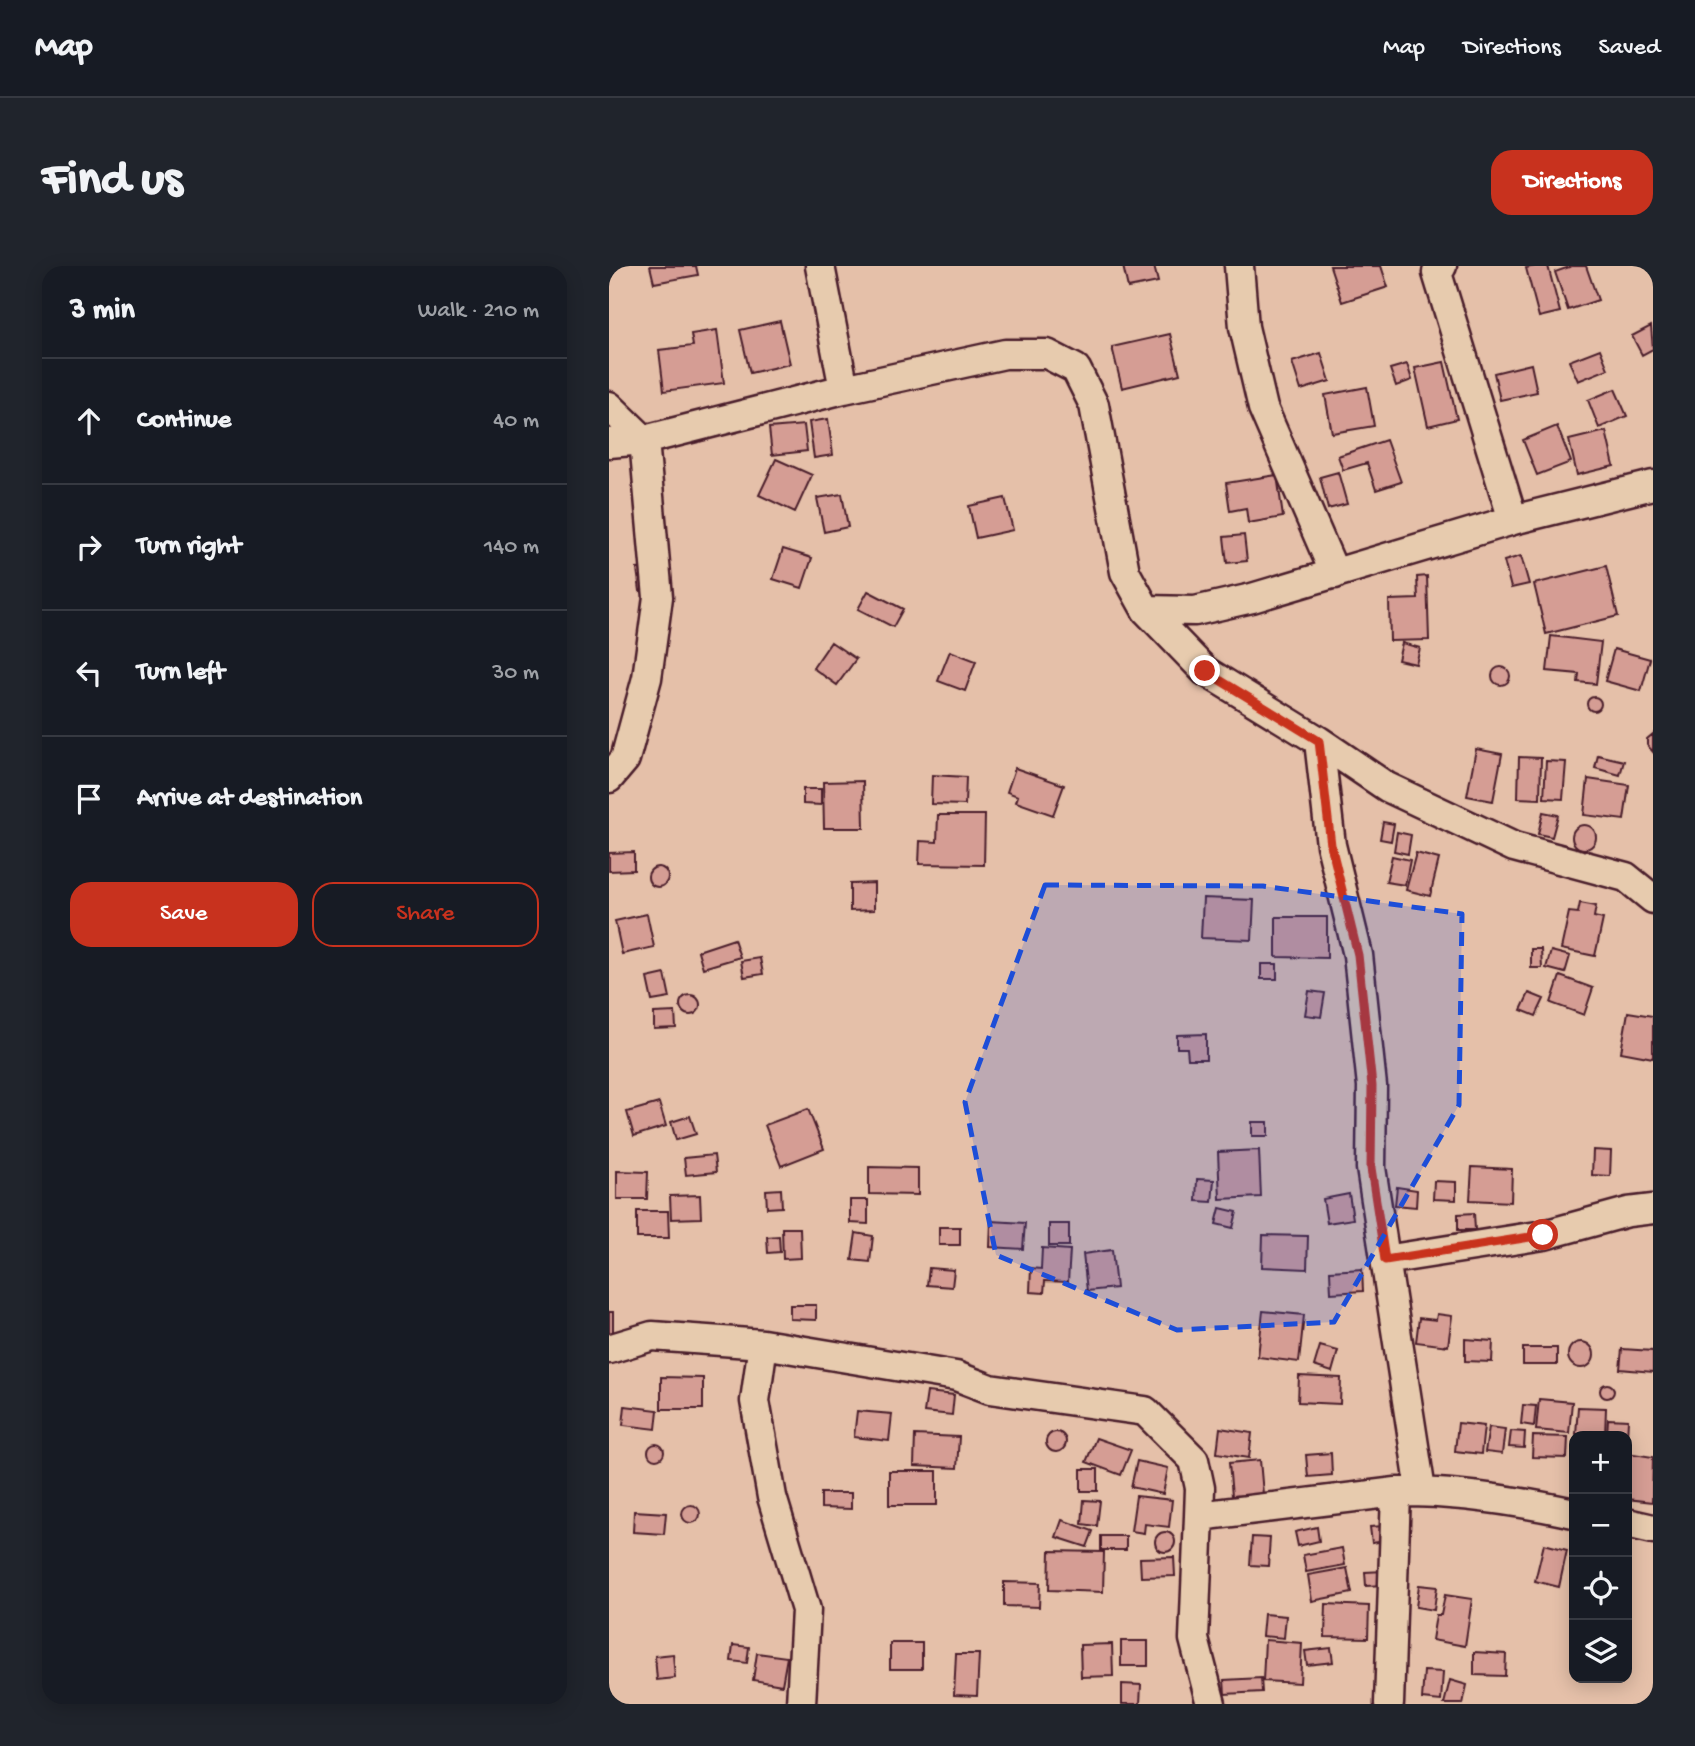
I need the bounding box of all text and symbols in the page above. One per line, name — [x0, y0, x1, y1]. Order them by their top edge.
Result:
text: Map — [35, 29, 92, 67]
text: Map — [1383, 34, 1425, 63]
text: Directions — [1463, 34, 1561, 63]
text: Saved — [1599, 34, 1660, 63]
button: Directions — [1491, 150, 1653, 215]
text: Find us — [42, 153, 182, 211]
text: 3 min — [70, 294, 135, 329]
text: Walk · 210 m — [418, 298, 539, 325]
icon: ahead — [70, 402, 108, 440]
text: Continue — [137, 406, 231, 437]
text: 40 m — [493, 408, 539, 435]
icon: right — [70, 528, 108, 566]
text: Turn right — [137, 532, 241, 563]
text: 140 m — [484, 534, 539, 561]
icon: left — [70, 654, 108, 692]
route end — [1189, 655, 1220, 686]
text: Turn left — [137, 658, 225, 689]
text: 30 m — [492, 660, 539, 687]
icon: arrive — [70, 780, 108, 818]
text: Arrive at destination — [137, 784, 362, 815]
button: Save — [70, 882, 298, 947]
button: Share — [312, 882, 539, 947]
route start — [1527, 1219, 1558, 1250]
map controls — [1569, 1431, 1632, 1683]
button: + — [1569, 1431, 1632, 1494]
button: − — [1569, 1494, 1632, 1557]
button: locate — [1569, 1557, 1632, 1620]
button: layers — [1569, 1620, 1632, 1683]

